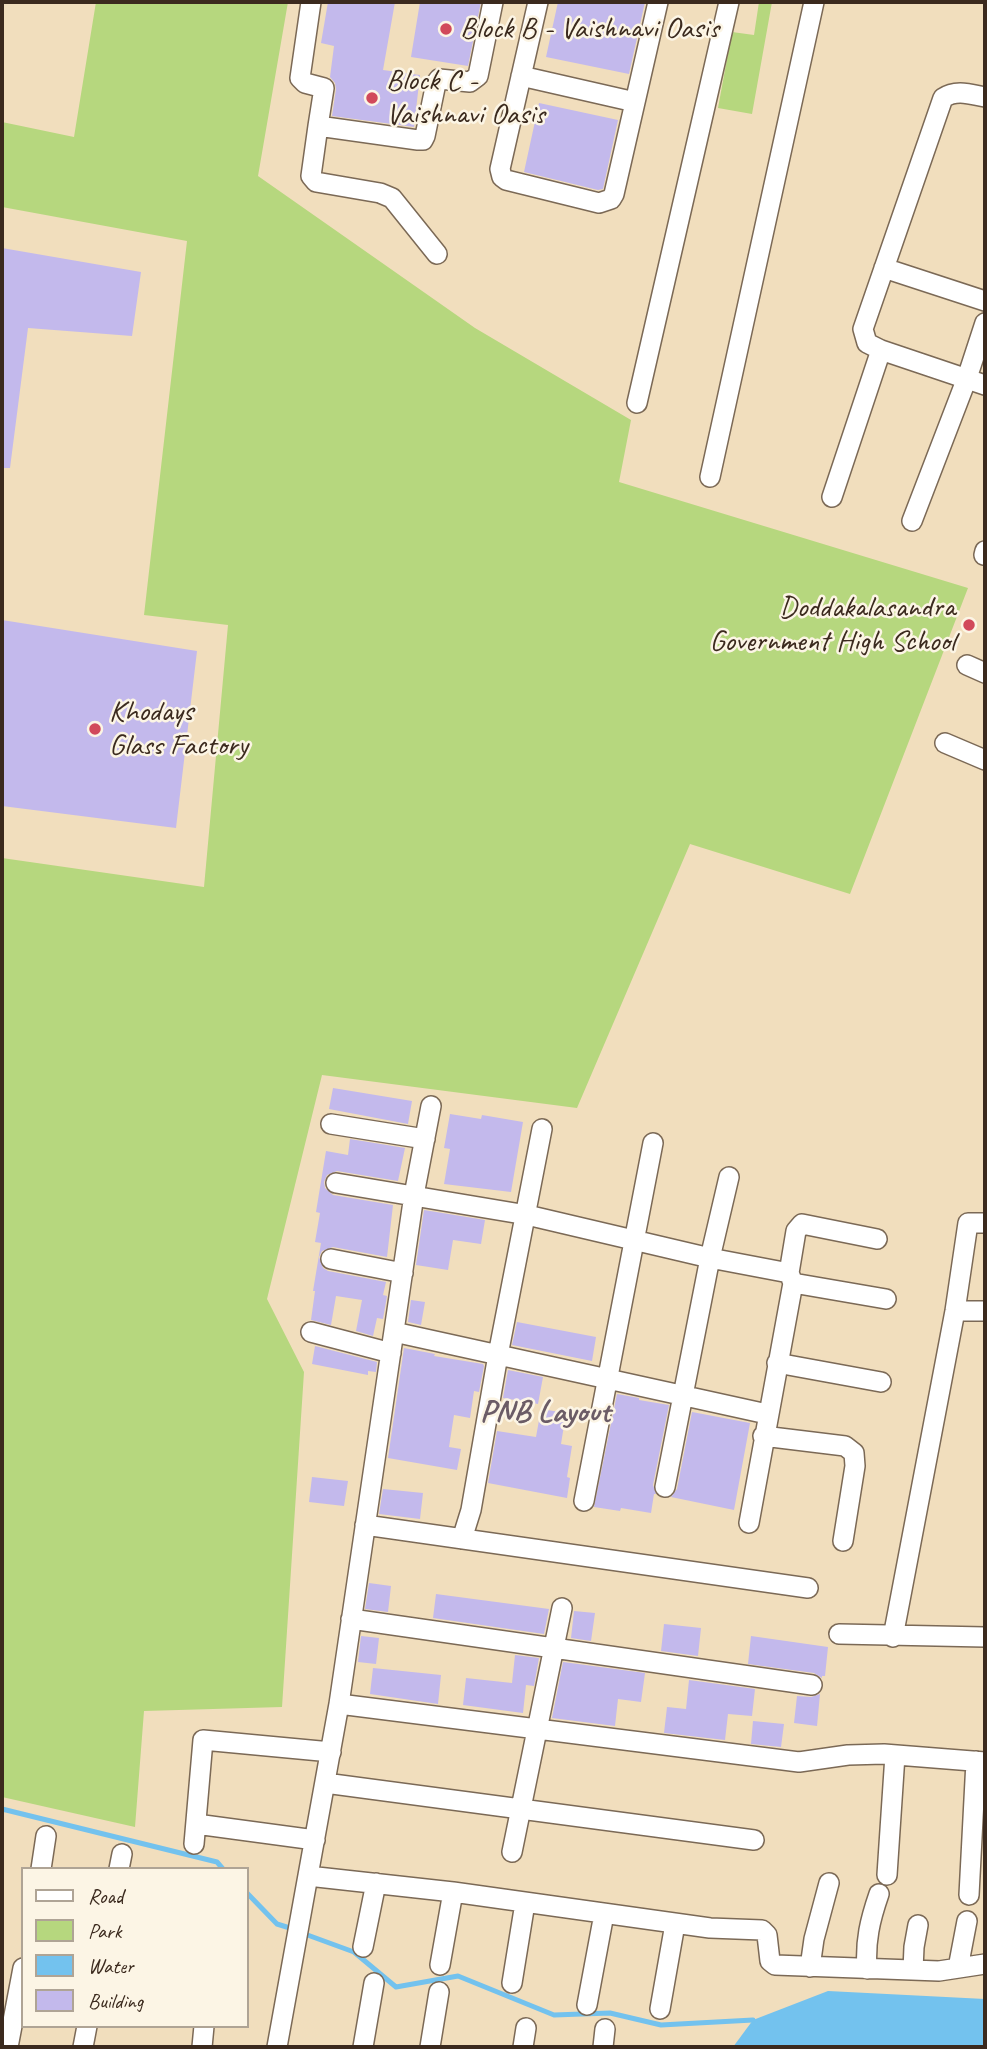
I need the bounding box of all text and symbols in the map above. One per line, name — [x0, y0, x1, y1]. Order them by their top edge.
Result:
place label: Block B - Vaishnavi Oasis — [460, 11, 719, 47]
marker: Block B - Vaishnavi Oasis — [438, 21, 454, 37]
place label: Block C - Vaishnavi Oasis — [386, 63, 545, 134]
marker: Block C - Vaishnavi Oasis — [364, 90, 380, 106]
place label: Doddakalasandra Government High School — [710, 590, 955, 660]
marker: Doddakalasandra Government High School — [961, 617, 977, 633]
place label: Khodays Glass Factory — [109, 694, 248, 764]
marker: Khodays Glass Factory — [87, 721, 103, 737]
district label: PNB Layout — [480, 1394, 610, 1432]
legend — [21, 1867, 248, 2028]
text: Road — [88, 1883, 123, 1909]
text: Park — [88, 1918, 121, 1944]
text: Water — [88, 1953, 134, 1979]
text: Building — [88, 1988, 143, 2014]

